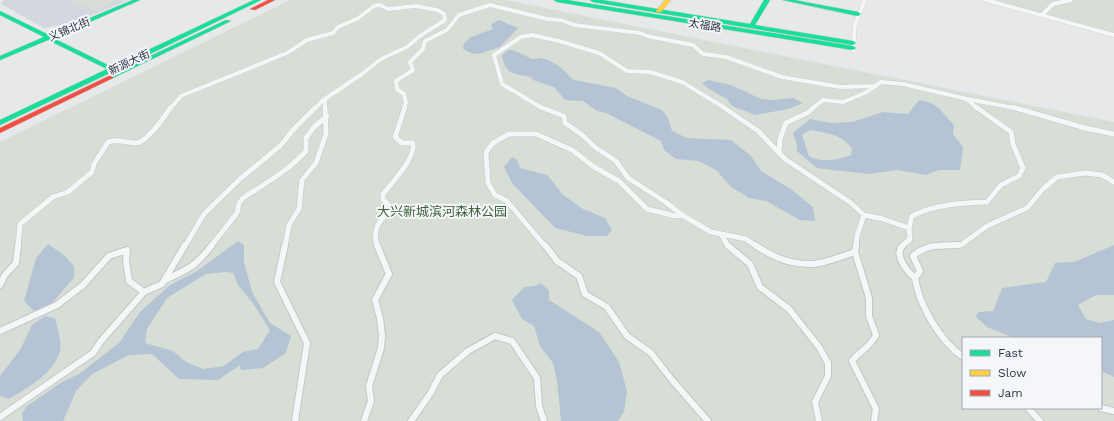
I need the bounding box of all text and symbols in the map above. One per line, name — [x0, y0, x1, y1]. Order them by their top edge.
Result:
street label: 义锦北街 — [46, 15, 92, 44]
street label: 太福路 — [688, 16, 722, 34]
street label: 新源大街 — [107, 47, 152, 78]
park label: 大兴新城滨河森林公园 — [377, 204, 507, 219]
legend — [962, 337, 1102, 409]
text: Fast — [998, 346, 1023, 360]
text: Slow — [998, 366, 1026, 380]
text: Jam — [998, 386, 1023, 400]

